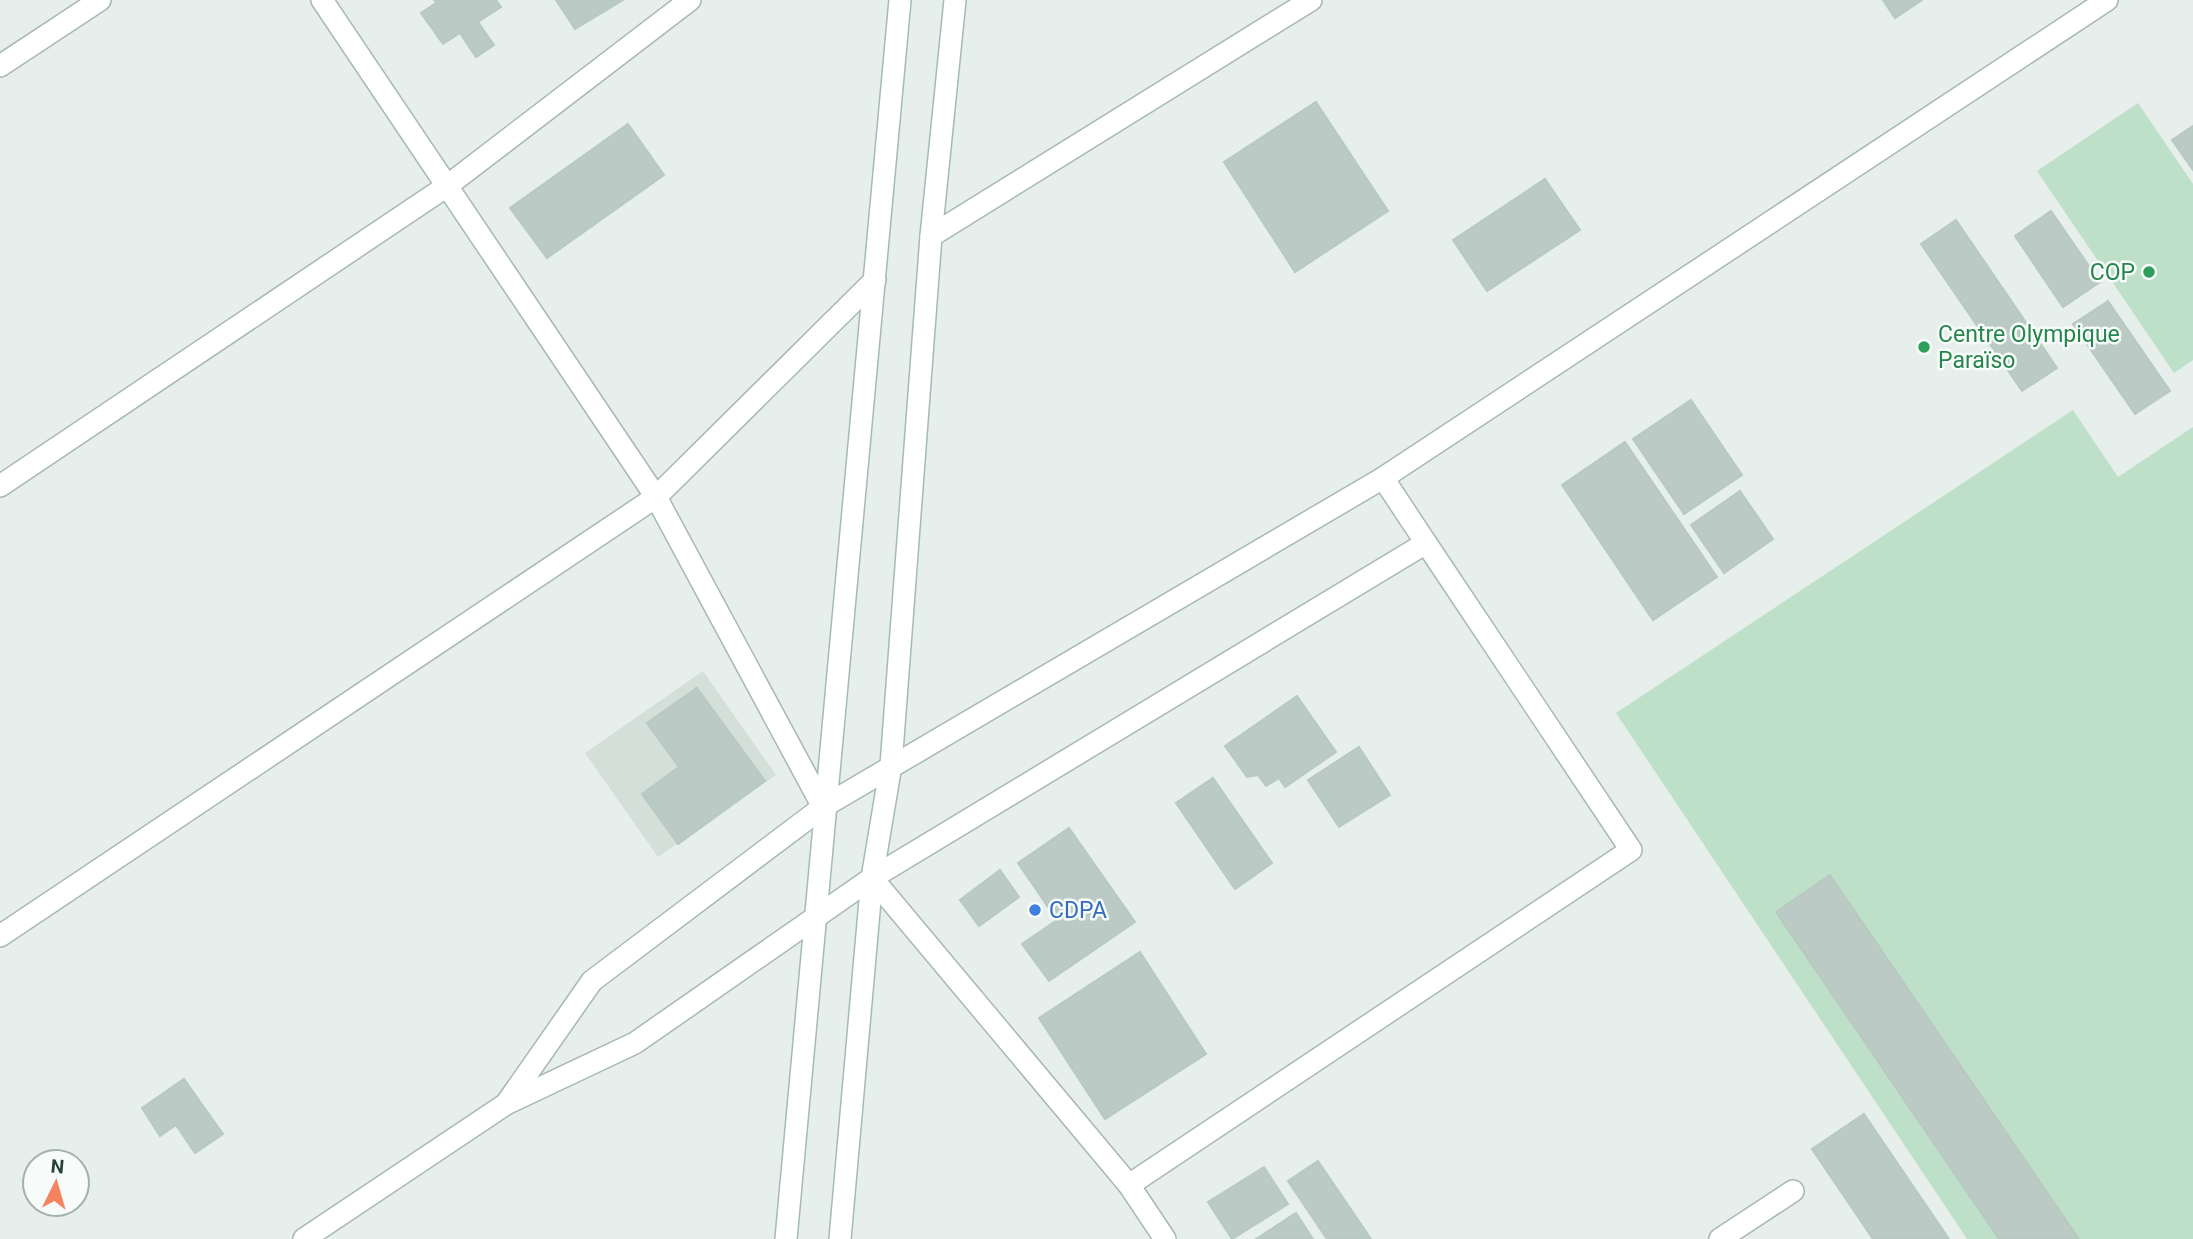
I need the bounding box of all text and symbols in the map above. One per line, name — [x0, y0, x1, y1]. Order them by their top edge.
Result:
place label: COP — [2090, 259, 2135, 286]
marker: COP — [2141, 264, 2157, 280]
place label: Centre Olympique Paraïso — [1938, 321, 2120, 374]
marker: Centre Olympique Paraïso — [1916, 339, 1932, 355]
place label: CDPA — [1049, 897, 1107, 924]
marker: CDPA — [1027, 902, 1043, 918]
north arrow — [21, 1148, 91, 1218]
text: N — [50, 1155, 65, 1179]

